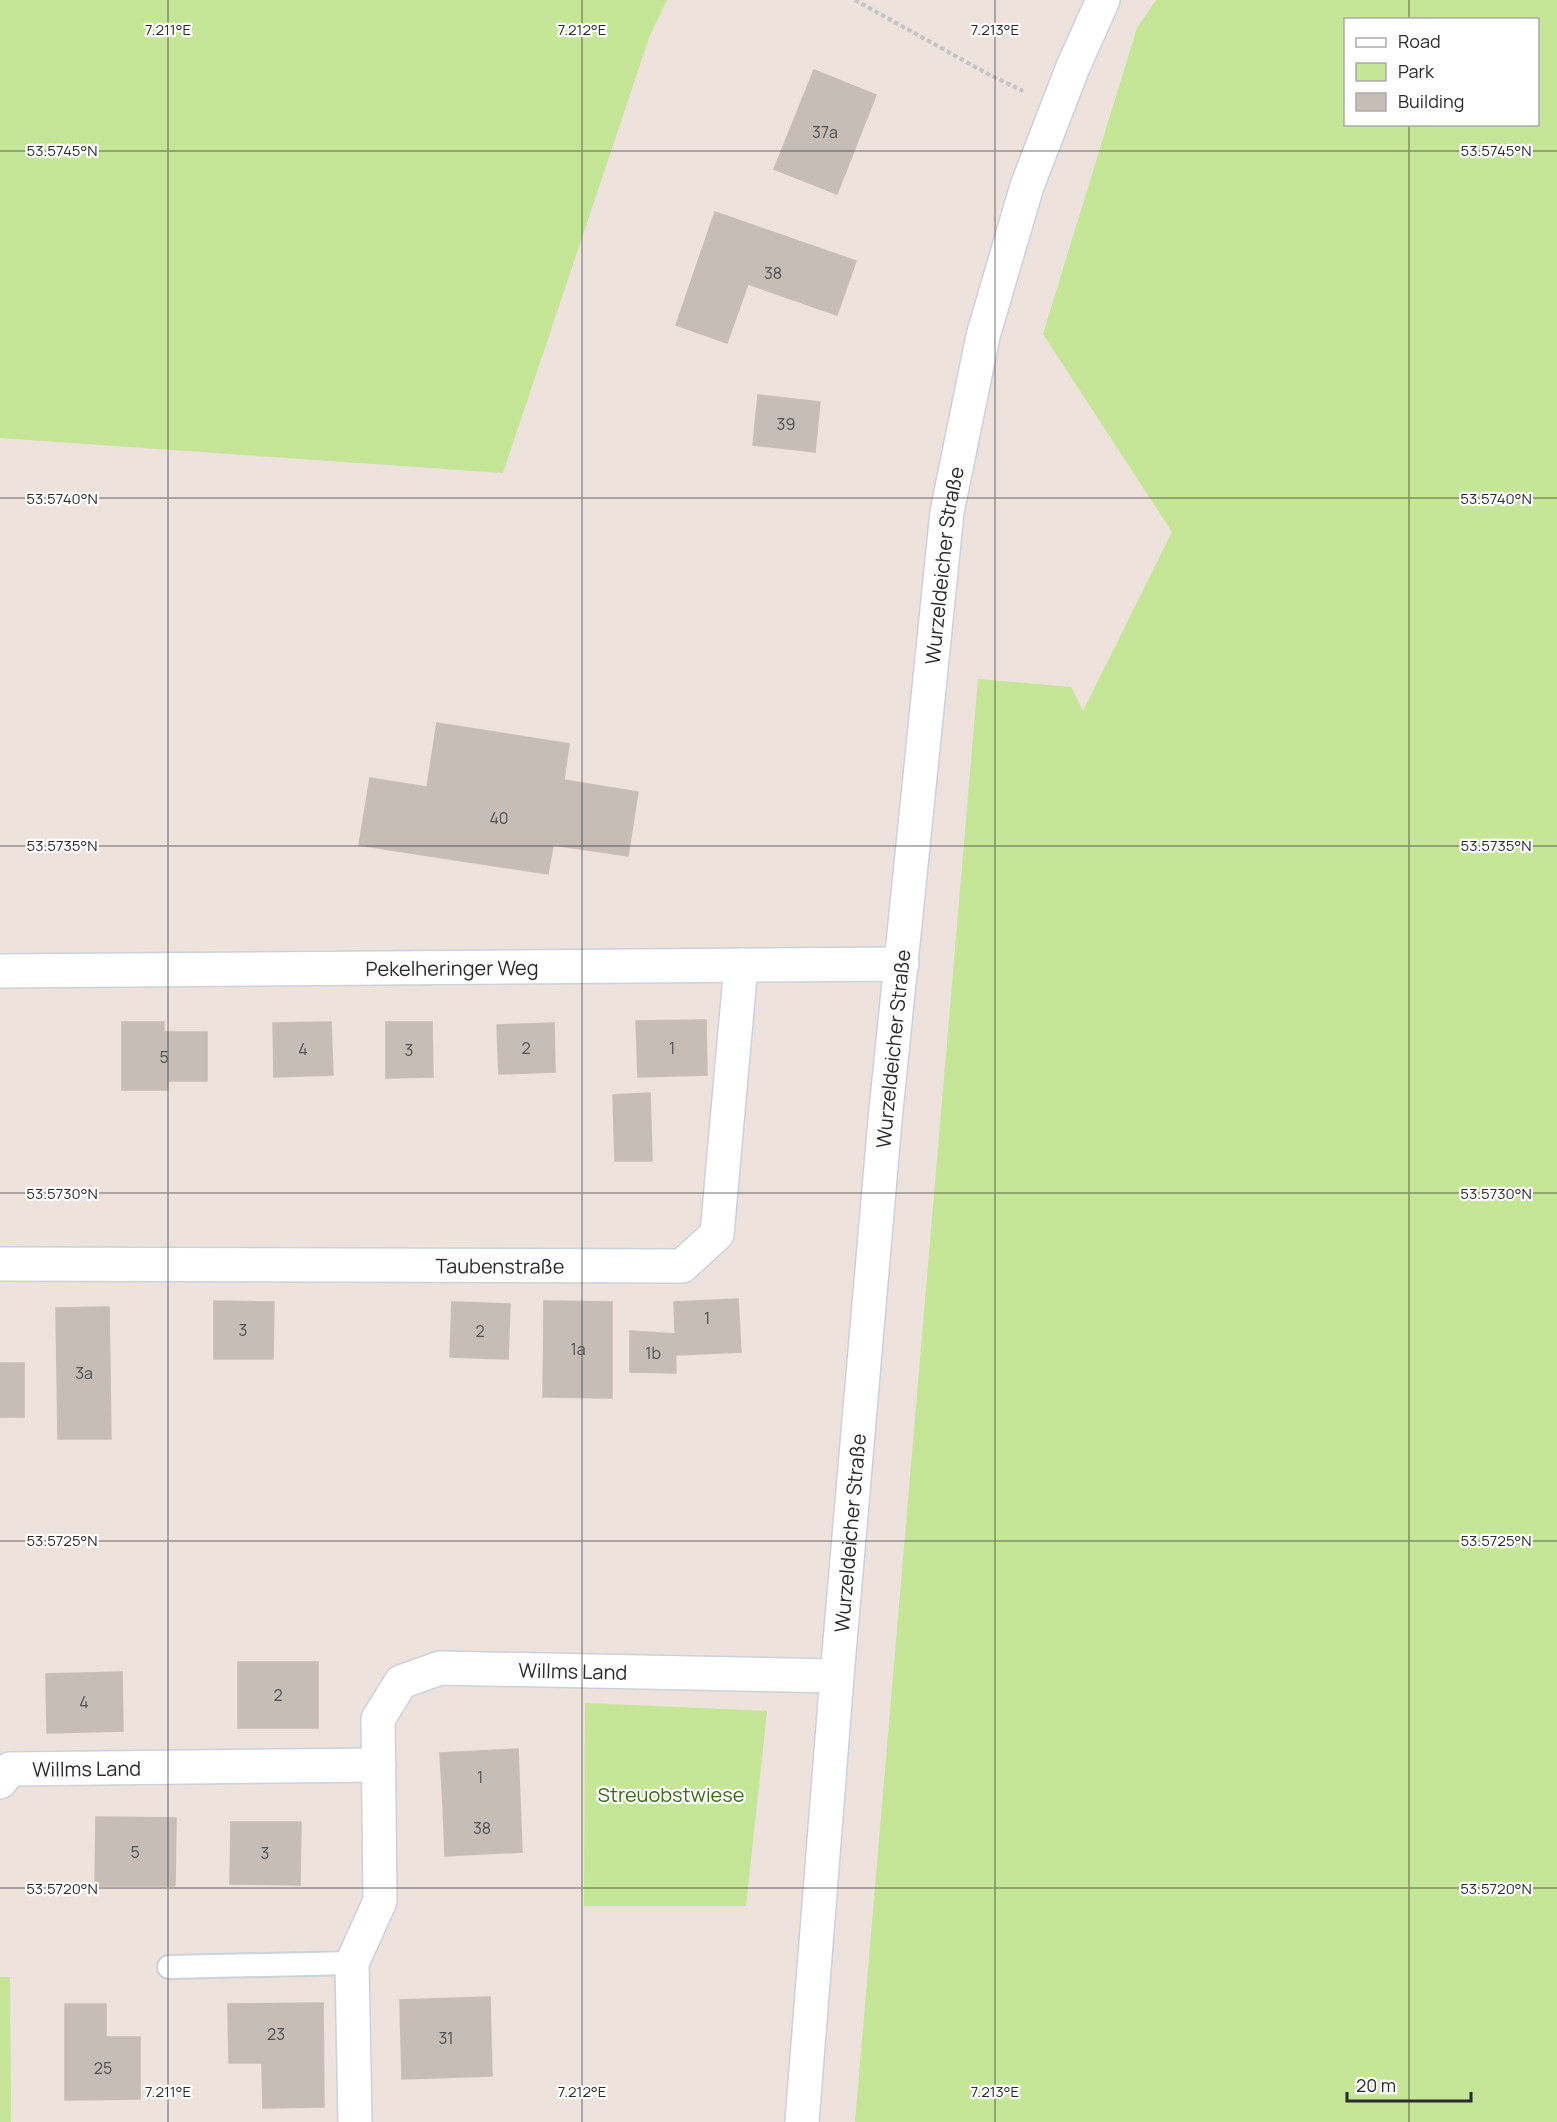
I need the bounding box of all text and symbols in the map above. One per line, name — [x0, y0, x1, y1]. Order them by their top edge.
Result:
legend — [1344, 18, 1539, 126]
text: 7.211°E — [145, 19, 191, 40]
text: 7.212°E — [558, 19, 606, 40]
text: 7.213°E — [971, 19, 1019, 40]
text: Road — [1398, 29, 1441, 53]
text: Park — [1398, 59, 1435, 83]
text: Building — [1398, 89, 1464, 113]
house number: 37a — [812, 121, 838, 143]
text: 53.5745°N — [27, 140, 97, 161]
text: 53.5745°N — [1461, 140, 1531, 161]
house number: 38 — [764, 262, 782, 284]
house number: 39 — [777, 413, 795, 435]
street label: Wurzeldeicher Straße — [918, 464, 969, 666]
text: 53.5740°N — [26, 488, 98, 509]
text: 53.5740°N — [1460, 488, 1532, 509]
house number: 40 — [489, 807, 509, 829]
text: 53.5735°N — [27, 835, 97, 856]
text: 53.5735°N — [1461, 835, 1531, 856]
street label: Wurzeldeicher Straße — [869, 948, 916, 1149]
street label: Pekelheringer Weg — [365, 953, 539, 982]
house number: 2 — [521, 1037, 531, 1059]
house number: 1 — [669, 1037, 675, 1059]
house number: 4 — [298, 1038, 308, 1060]
house number: 3 — [405, 1039, 413, 1061]
house number: 5 — [159, 1046, 169, 1068]
text: 53.5730°N — [26, 1183, 98, 1204]
text: 53.5730°N — [1460, 1183, 1532, 1204]
street label: Taubenstraße — [436, 1252, 564, 1279]
house number: 1 — [704, 1307, 710, 1329]
house number: 3 — [239, 1319, 247, 1341]
house number: 2 — [475, 1320, 485, 1342]
house number: 1a — [570, 1338, 586, 1360]
house number: 1b — [645, 1342, 661, 1364]
house number: 3a — [75, 1362, 93, 1384]
street label: Wurzeldeicher Straße — [827, 1432, 871, 1633]
text: 53.5725°N — [26, 1530, 98, 1551]
text: 53.5725°N — [1460, 1530, 1532, 1551]
street label: Willms Land — [518, 1656, 628, 1685]
house number: 2 — [273, 1684, 283, 1706]
house number: 4 — [79, 1691, 89, 1713]
street label: Willms Land — [32, 1754, 141, 1782]
house number: 1 — [477, 1766, 483, 1788]
park label: Streuobstwiese — [598, 1781, 744, 1808]
house number: 38 — [473, 1817, 491, 1839]
house number: 5 — [130, 1841, 140, 1863]
house number: 3 — [261, 1842, 269, 1864]
text: 53.5720°N — [26, 1878, 98, 1899]
text: 53.5720°N — [1460, 1878, 1532, 1899]
house number: 23 — [267, 2023, 285, 2045]
house number: 31 — [438, 2027, 454, 2049]
house number: 25 — [94, 2057, 112, 2079]
scale bar — [1347, 2065, 1472, 2103]
text: 20 m — [1356, 2073, 1396, 2097]
text: 7.211°E — [145, 2081, 191, 2102]
text: 7.212°E — [558, 2081, 606, 2102]
text: 7.213°E — [971, 2081, 1019, 2102]

